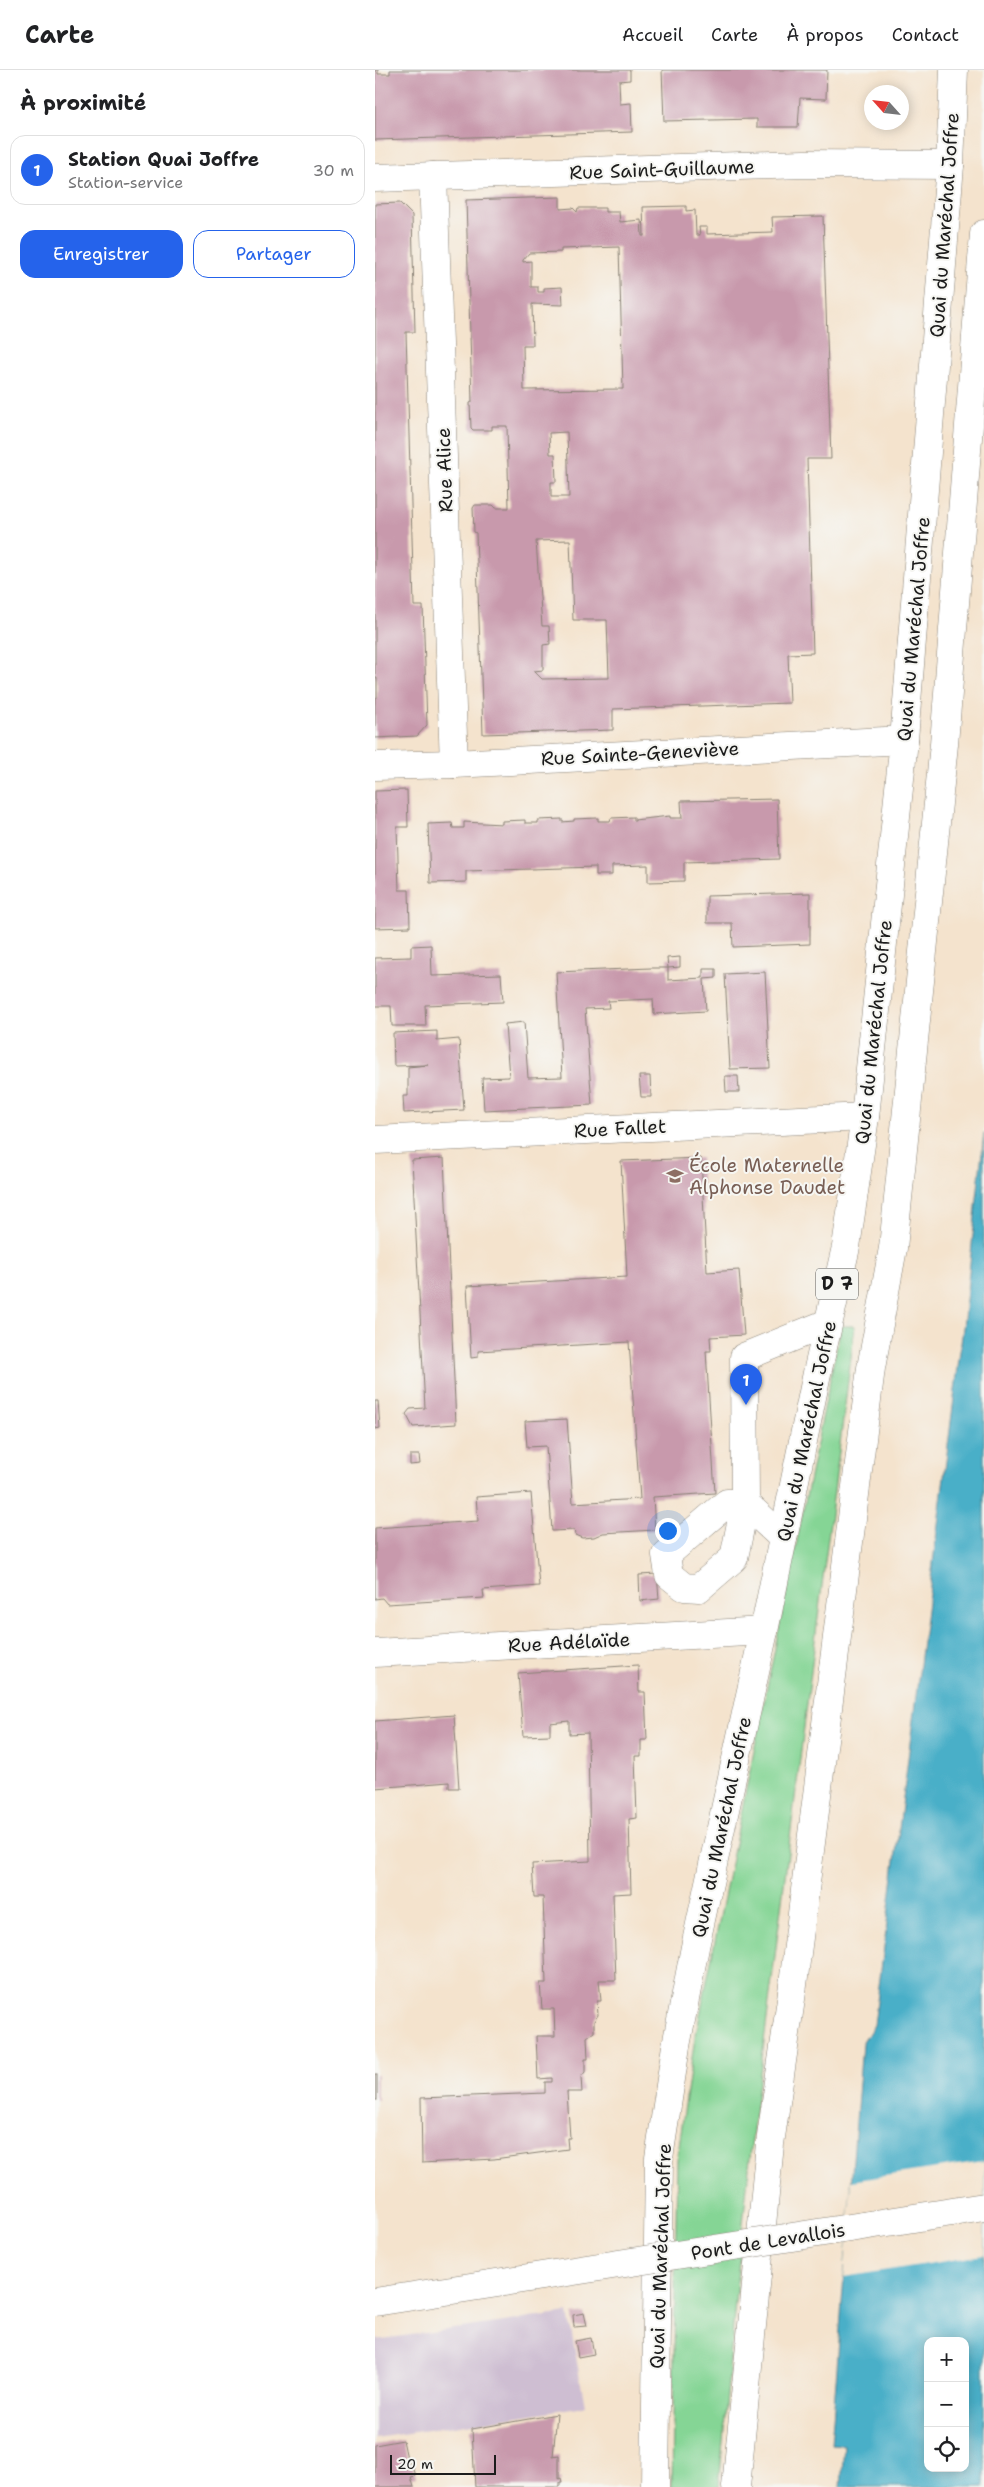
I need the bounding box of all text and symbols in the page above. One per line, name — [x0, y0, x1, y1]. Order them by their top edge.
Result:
text: Carte — [25, 19, 94, 51]
text: Accueil — [622, 23, 683, 47]
text: Carte — [711, 23, 758, 47]
text: À propos — [786, 23, 864, 47]
text: Contact — [892, 23, 959, 47]
north arrow — [864, 85, 909, 130]
text: À proximité — [20, 89, 146, 117]
street label: Quai du Maréchal Joffre — [924, 112, 965, 338]
text: Station Quai Joffre — [68, 147, 259, 172]
street label: Rue Saint-Guillaume — [569, 154, 755, 185]
text: 1 — [33, 160, 41, 181]
text: 30 m — [313, 160, 354, 181]
text: Station-service — [68, 172, 183, 193]
button: Enregistrer — [20, 230, 183, 278]
button: Partager — [193, 230, 355, 278]
street label: Rue Alice — [431, 427, 458, 513]
street label: Quai du Maréchal Joffre — [891, 516, 936, 742]
street label: Rue Sainte-Geneviève — [540, 736, 740, 771]
street label: Quai du Maréchal Joffre — [849, 919, 898, 1146]
street label: Rue Fallet — [573, 1114, 667, 1143]
place label: École Maternelle Alphonse Daudet — [689, 1152, 845, 1200]
school or university icon: École Maternelle Alphonse Daudet — [665, 1166, 685, 1186]
road number: D 7 — [816, 1268, 858, 1300]
street label: Quai du Maréchal Joffre — [771, 1318, 842, 1544]
pin: 1 — [730, 1364, 762, 1405]
your location — [655, 1518, 681, 1544]
street label: Rue Adélaïde — [507, 1627, 631, 1658]
street label: Quai du Maréchal Joffre — [686, 1714, 757, 1940]
street label: Quai du Maréchal Joffre — [644, 2143, 677, 2369]
street label: Pont de Levallois — [689, 2217, 847, 2266]
map controls — [924, 2337, 969, 2472]
button: + — [924, 2337, 969, 2382]
button: − — [924, 2382, 969, 2427]
button: locate — [924, 2427, 969, 2472]
scale bar — [390, 2452, 496, 2475]
text: 20 m — [397, 2455, 433, 2473]

